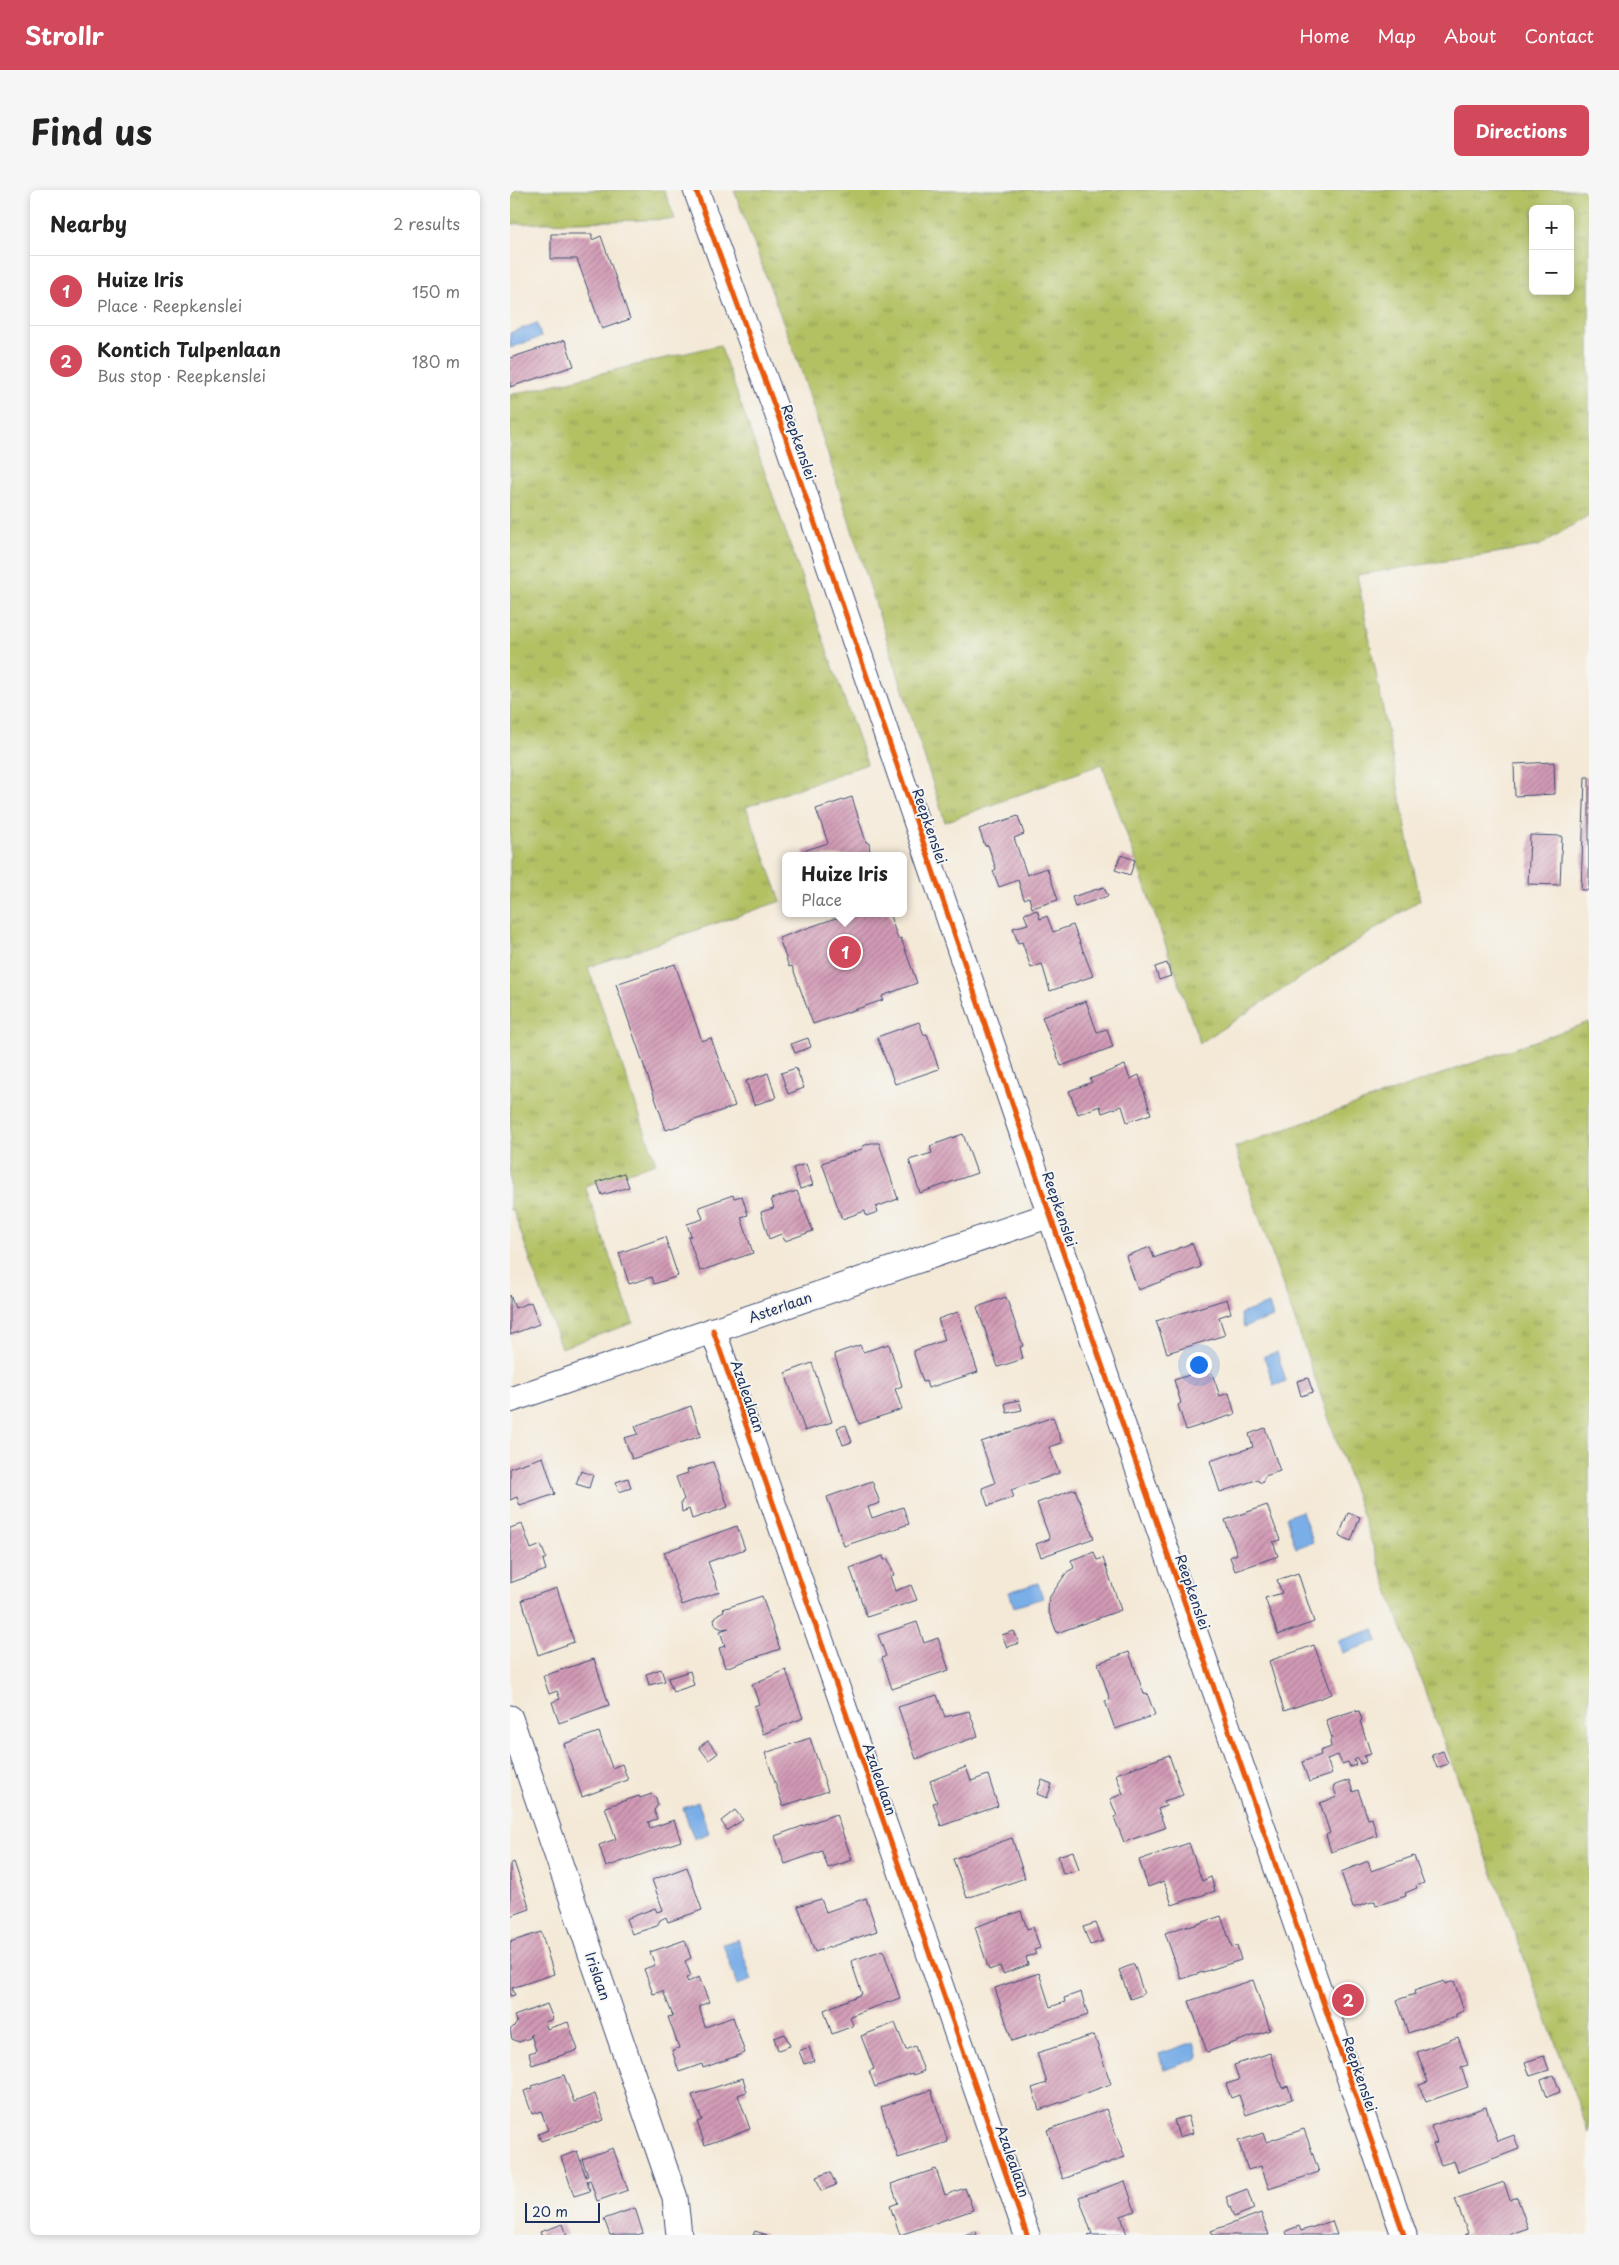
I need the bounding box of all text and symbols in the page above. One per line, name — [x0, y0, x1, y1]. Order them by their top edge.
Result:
text: Strollr — [25, 17, 104, 53]
text: Home — [1299, 22, 1349, 49]
text: Map — [1377, 22, 1416, 49]
text: About — [1444, 22, 1496, 49]
text: Contact — [1524, 22, 1594, 49]
text: Find us — [30, 104, 152, 157]
button: Directions — [1454, 105, 1589, 156]
map controls — [1529, 205, 1574, 295]
button: + — [1529, 205, 1574, 250]
text: Nearby — [50, 207, 127, 239]
text: 2 results — [393, 211, 460, 235]
button: − — [1529, 250, 1574, 295]
text: Huize Iris — [97, 265, 184, 293]
text: 1 — [62, 279, 70, 303]
text: 150 m — [412, 279, 460, 303]
text: Place · Reepkenslei — [97, 293, 242, 317]
text: Kontich Tulpenlaan — [97, 335, 281, 363]
text: 2 — [60, 349, 72, 373]
text: 180 m — [412, 349, 460, 373]
text: Bus stop · Reepkenslei — [97, 363, 266, 387]
street label: Reepkenslei — [776, 401, 822, 483]
street label: Reepkenslei — [907, 785, 953, 867]
popup — [782, 852, 907, 917]
text: Huize Iris — [801, 859, 888, 887]
text: Place — [801, 887, 842, 911]
pin: 1 — [829, 933, 861, 971]
street label: Reepkenslei — [1037, 1168, 1083, 1250]
street label: Asterlaan — [745, 1286, 815, 1328]
your location — [1186, 1352, 1212, 1378]
street label: Azalealaan — [726, 1357, 770, 1435]
street label: Reepkenslei — [1170, 1551, 1216, 1633]
street label: Azalealaan — [858, 1740, 902, 1818]
street label: Irislaan — [580, 1949, 616, 2003]
pin: 2 — [1332, 1981, 1364, 2019]
street label: Reepkenslei — [1337, 2033, 1383, 2115]
street label: Azalealaan — [991, 2122, 1035, 2200]
scale bar — [525, 2200, 600, 2223]
text: 20 m — [532, 2201, 568, 2222]

